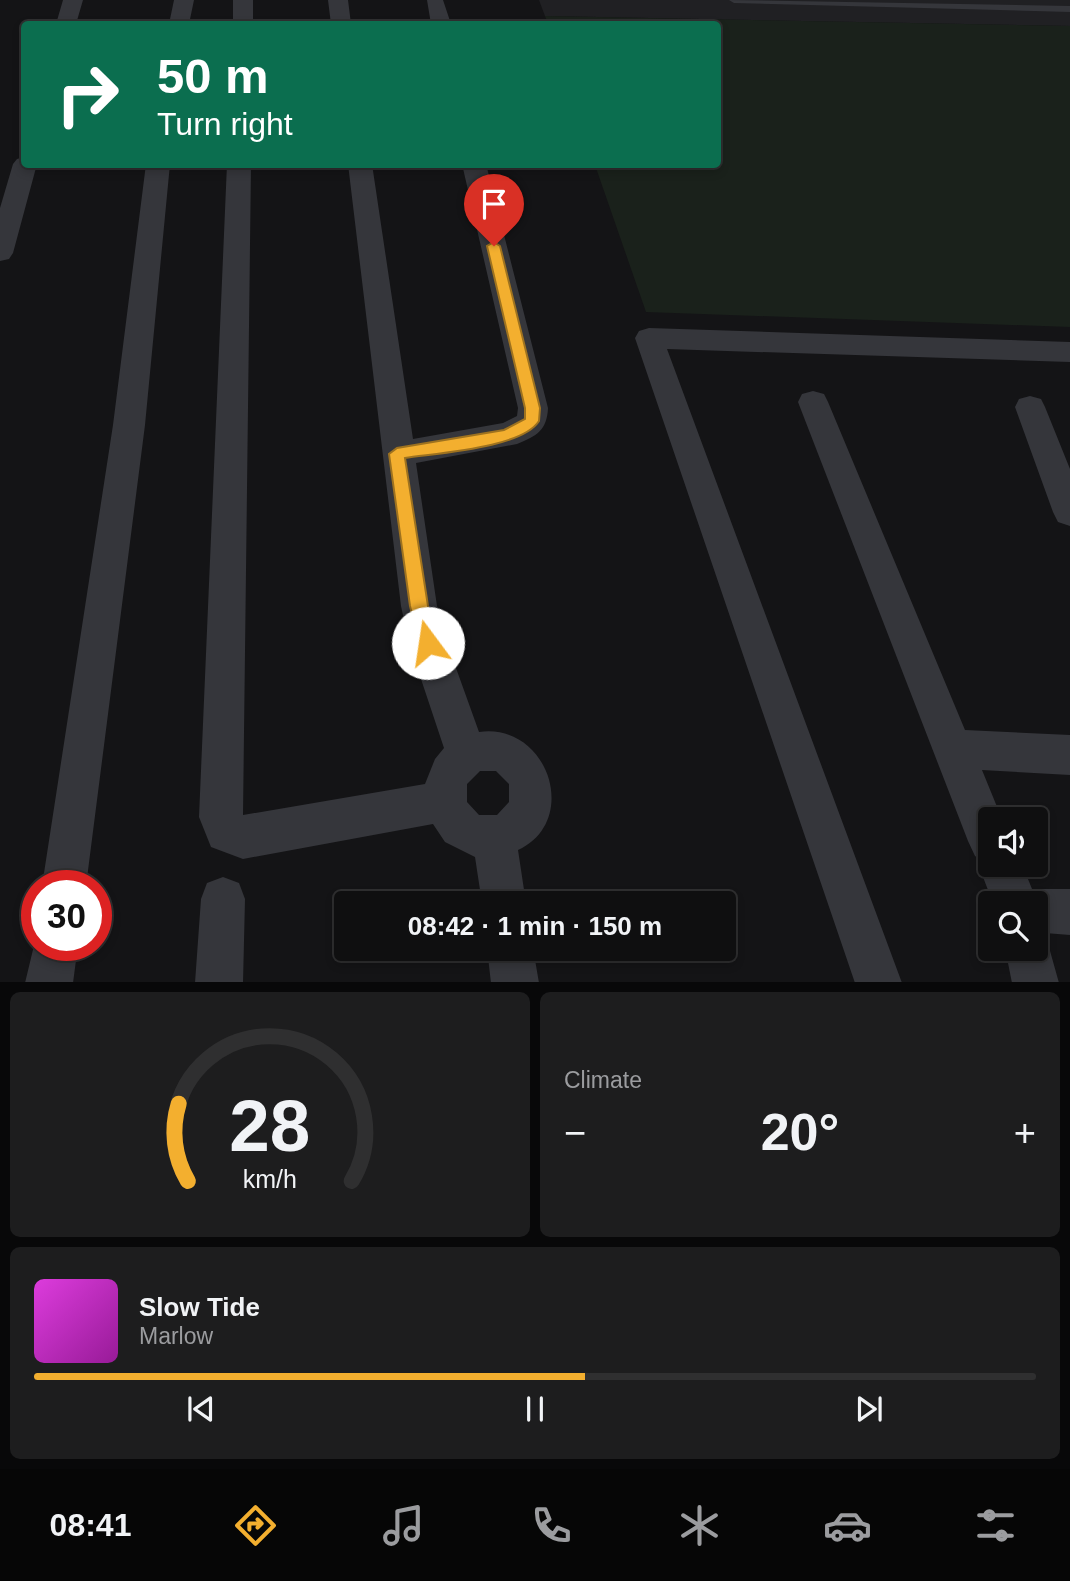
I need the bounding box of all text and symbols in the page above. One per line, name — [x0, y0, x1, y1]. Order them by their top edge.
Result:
icon: right — [42, 49, 133, 140]
text: 50 m — [157, 49, 269, 103]
text: Turn right — [157, 106, 293, 142]
pin — [464, 174, 524, 246]
icon: arrive — [475, 185, 513, 223]
position arrow — [391, 606, 465, 680]
map controls — [978, 807, 1048, 961]
button: sound — [978, 807, 1048, 877]
speed limit sign: 30 — [21, 870, 112, 961]
button: search — [978, 891, 1048, 961]
text: 08:42 · 1 min · 150 m — [408, 911, 662, 941]
text: Climate — [564, 1067, 642, 1093]
text: 28 — [230, 1085, 310, 1166]
text: 20° — [761, 1103, 839, 1161]
text: − — [564, 1112, 586, 1154]
text: + — [1014, 1112, 1036, 1154]
text: km/h — [243, 1164, 297, 1192]
text: Slow Tide — [139, 1292, 260, 1322]
text: Marlow — [139, 1323, 213, 1349]
icon: previous — [182, 1390, 220, 1428]
icon: pause — [516, 1390, 554, 1428]
icon: next — [850, 1390, 888, 1428]
icon: directions — [231, 1501, 280, 1550]
icon: music — [379, 1501, 428, 1550]
icon: phone — [527, 1501, 576, 1550]
icon: climate — [675, 1501, 724, 1550]
icon: car — [823, 1501, 872, 1550]
icon: filters — [971, 1501, 1020, 1550]
text: 08:41 — [50, 1507, 131, 1543]

